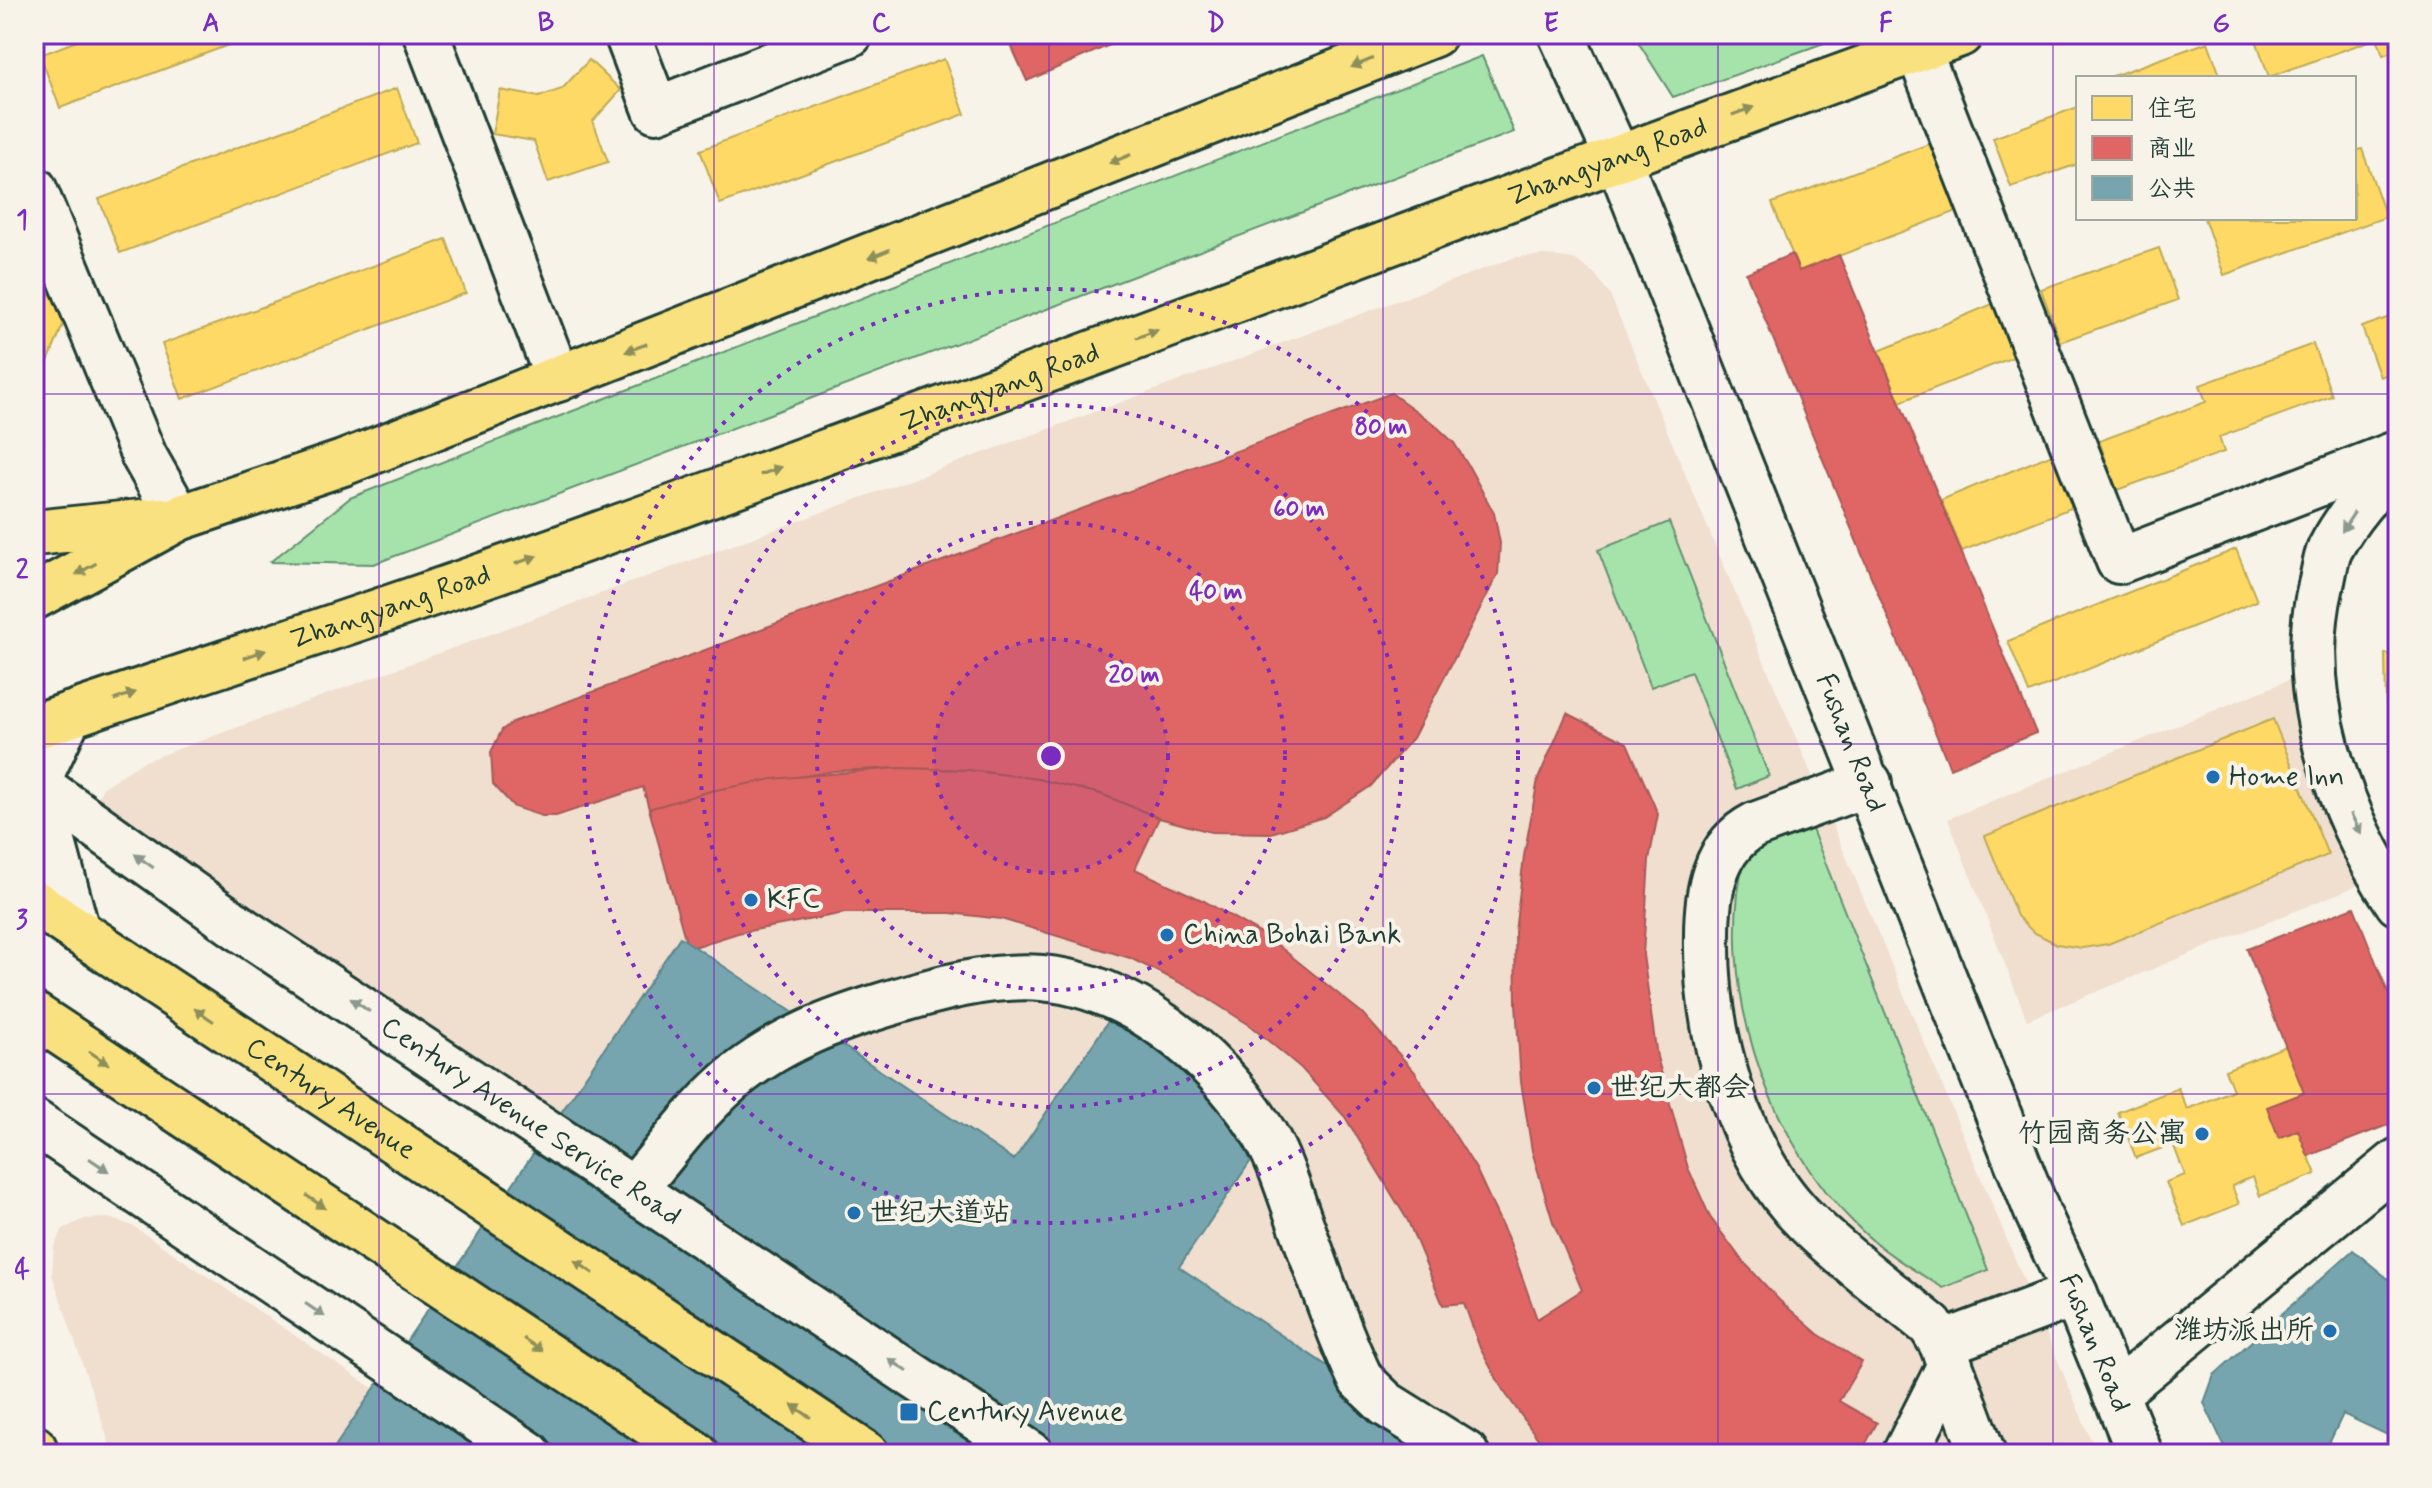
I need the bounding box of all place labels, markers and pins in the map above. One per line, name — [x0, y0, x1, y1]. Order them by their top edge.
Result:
centre of rings — [1037, 742, 1065, 770]
place label: Home Inn — [2229, 759, 2344, 796]
marker: Home Inn — [2204, 768, 2222, 786]
place label: KFC — [767, 882, 820, 919]
marker: KFC — [742, 891, 760, 909]
place label: China Bohai Bank — [1183, 917, 1401, 954]
marker: China Bohai Bank — [1158, 926, 1176, 944]
place label: 世纪大都会 — [1610, 1070, 1750, 1107]
marker: 世纪大都会 — [1585, 1079, 1603, 1097]
place label: 竹园商务公寓 — [2018, 1116, 2186, 1153]
marker: 竹园商务公寓 — [2193, 1125, 2211, 1143]
place label: 世纪大道站 — [870, 1195, 1010, 1232]
marker: 世纪大道站 — [845, 1204, 863, 1222]
place label: 潍坊派出所 — [2174, 1313, 2314, 1350]
marker: 潍坊派出所 — [2321, 1322, 2339, 1340]
place label: Century Avenue — [927, 1394, 1124, 1431]
marker: Century Avenue — [898, 1401, 920, 1423]

